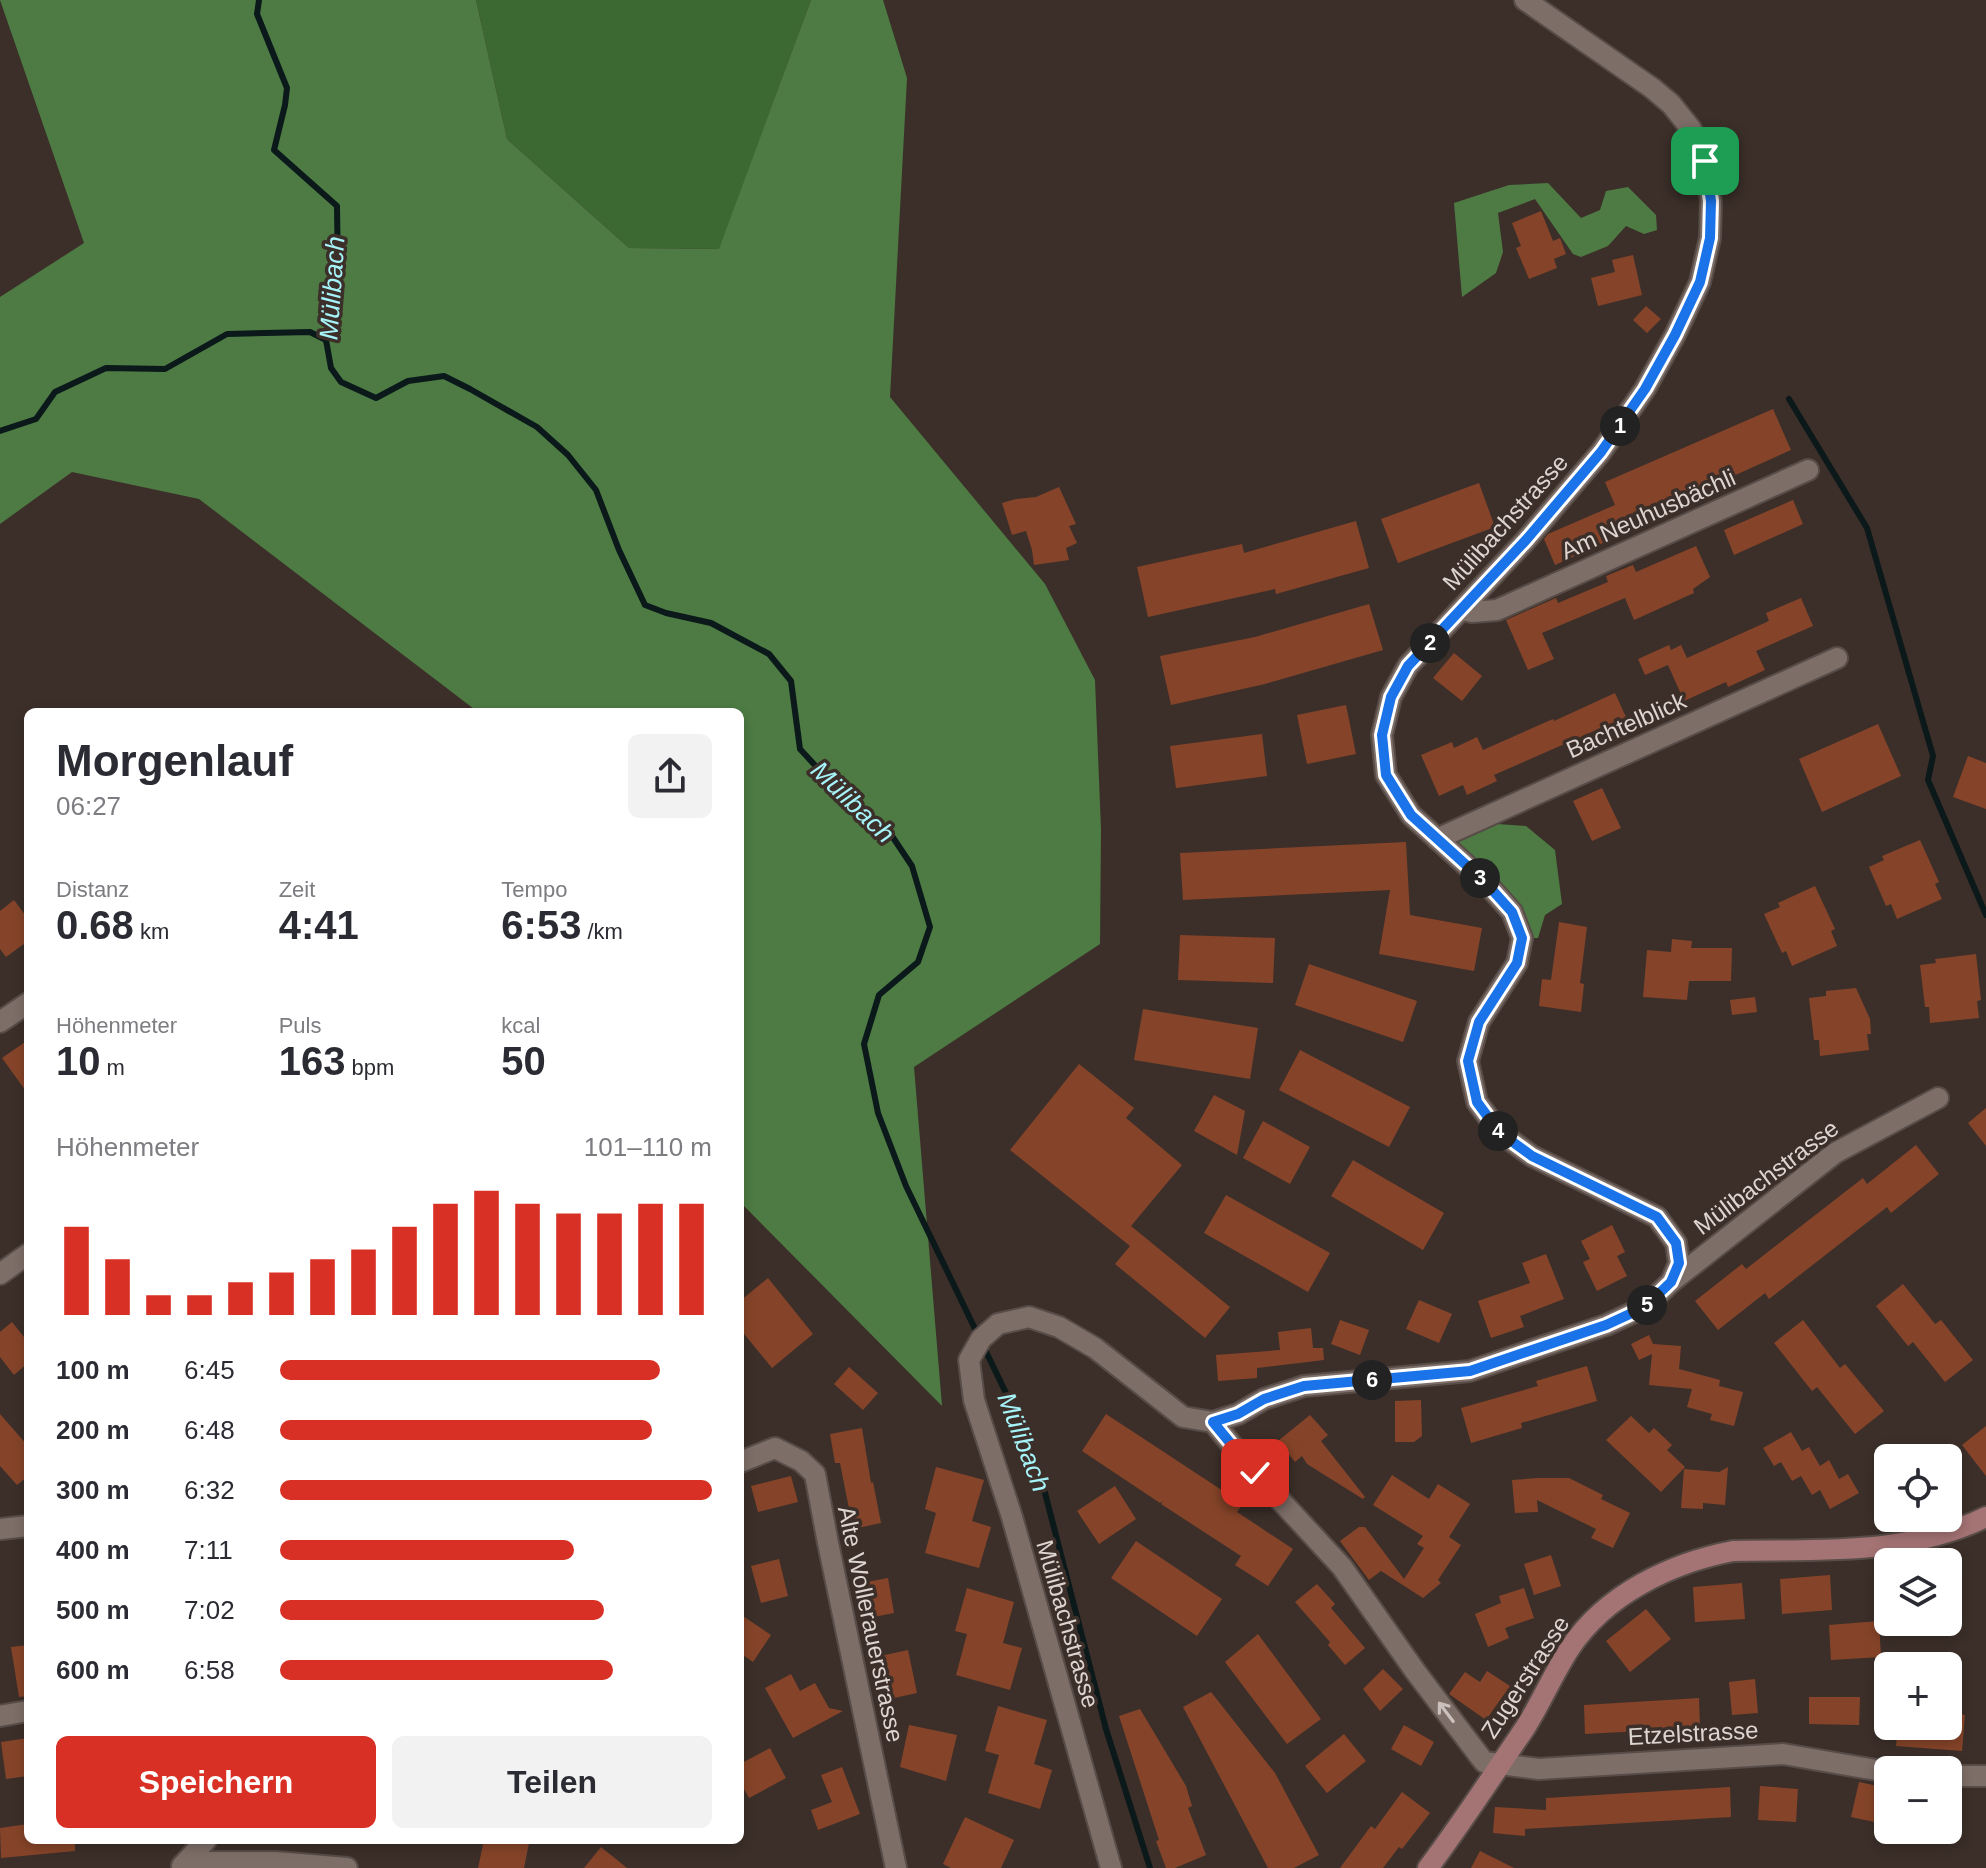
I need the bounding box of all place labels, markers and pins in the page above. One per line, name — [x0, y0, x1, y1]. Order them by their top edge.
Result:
pin — [1671, 127, 1739, 195]
pin: 1 — [1600, 406, 1640, 446]
pin: 2 — [1410, 623, 1450, 663]
pin: 3 — [1460, 858, 1500, 898]
pin: 4 — [1478, 1111, 1518, 1151]
pin: 5 — [1627, 1285, 1667, 1325]
pin: 6 — [1352, 1360, 1392, 1400]
pin — [1221, 1439, 1289, 1507]

